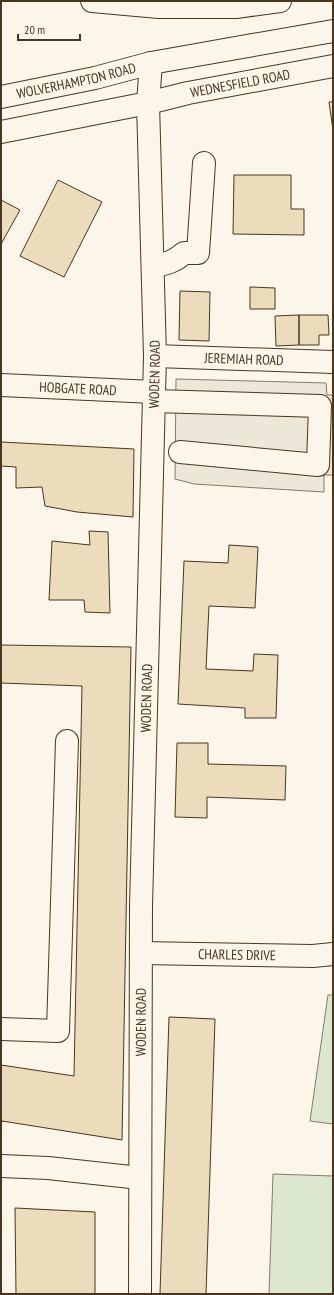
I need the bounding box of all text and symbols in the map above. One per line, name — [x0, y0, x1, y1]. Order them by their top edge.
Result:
scale bar — [18, 16, 80, 42]
text: 20 m — [24, 22, 45, 37]
street label: WOLVERHAMPTON ROAD — [15, 58, 138, 103]
street label: WEDNESFIELD ROAD — [189, 65, 291, 101]
street label: WODEN ROAD — [145, 340, 164, 409]
street label: JEREMIAH ROAD — [203, 349, 284, 369]
street label: HOBGATE ROAD — [39, 378, 117, 399]
street label: WODEN ROAD — [136, 664, 156, 733]
street label: CHARLES DRIVE — [198, 945, 276, 964]
street label: WODEN ROAD — [132, 988, 150, 1056]

